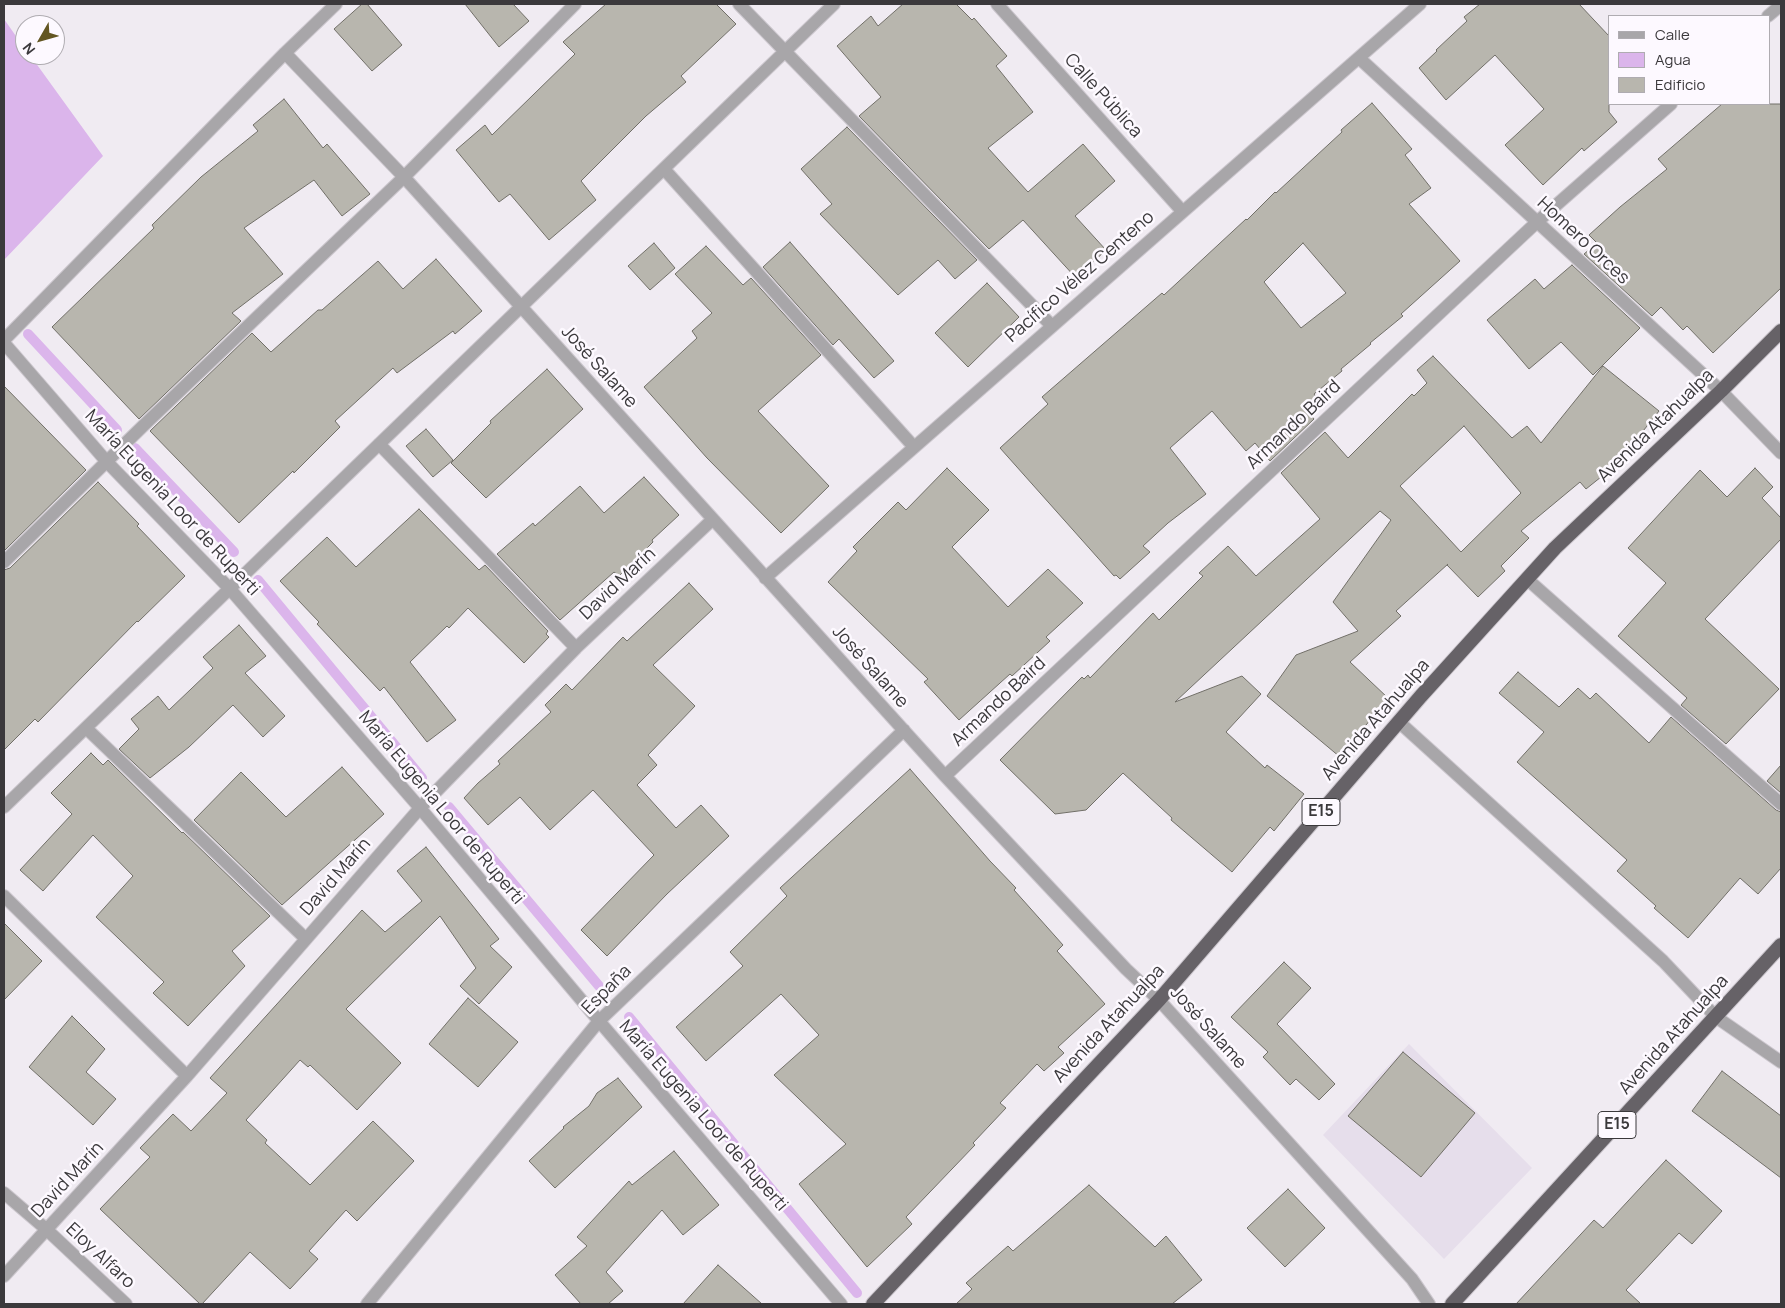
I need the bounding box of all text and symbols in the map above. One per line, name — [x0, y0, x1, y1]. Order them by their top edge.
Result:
north arrow — [15, 15, 65, 65]
legend — [1608, 15, 1770, 105]
text: Calle — [1655, 24, 1690, 45]
text: N — [18, 39, 39, 59]
street label: Calle Pública — [1060, 49, 1146, 143]
text: Agua — [1655, 49, 1691, 70]
text: Edificio — [1655, 74, 1705, 95]
street label: Homero Orces — [1532, 193, 1634, 289]
street label: Pacífico Vélez Centeno — [1001, 207, 1159, 347]
street label: José Salame — [556, 321, 642, 413]
street label: Avenida Atahualpa — [1593, 365, 1719, 487]
street label: Armando Baird — [1242, 376, 1346, 474]
street label: María Eugenia Loor de Ruperti — [80, 406, 264, 600]
street label: David Marín — [576, 543, 660, 625]
street label: José Salame — [827, 621, 913, 713]
street label: Armando Baird — [947, 653, 1051, 751]
street label: Avenida Atahualpa — [1318, 655, 1434, 785]
street label: María Eugenia Loor de Ruperti — [354, 707, 528, 909]
road number: E15 — [1302, 799, 1340, 826]
street label: David Marín — [296, 834, 376, 920]
street label: España — [578, 961, 636, 1019]
street label: Avenida Atahualpa — [1049, 961, 1169, 1087]
street label: Avenida Atahualpa — [1615, 971, 1733, 1099]
street label: José Salame — [1165, 982, 1251, 1074]
street label: María Eugenia Loor de Ruperti — [614, 1016, 792, 1216]
road number: E15 — [1598, 1112, 1636, 1138]
street label: David Marín — [27, 1138, 109, 1222]
street label: Eloy Alfaro — [61, 1219, 139, 1293]

